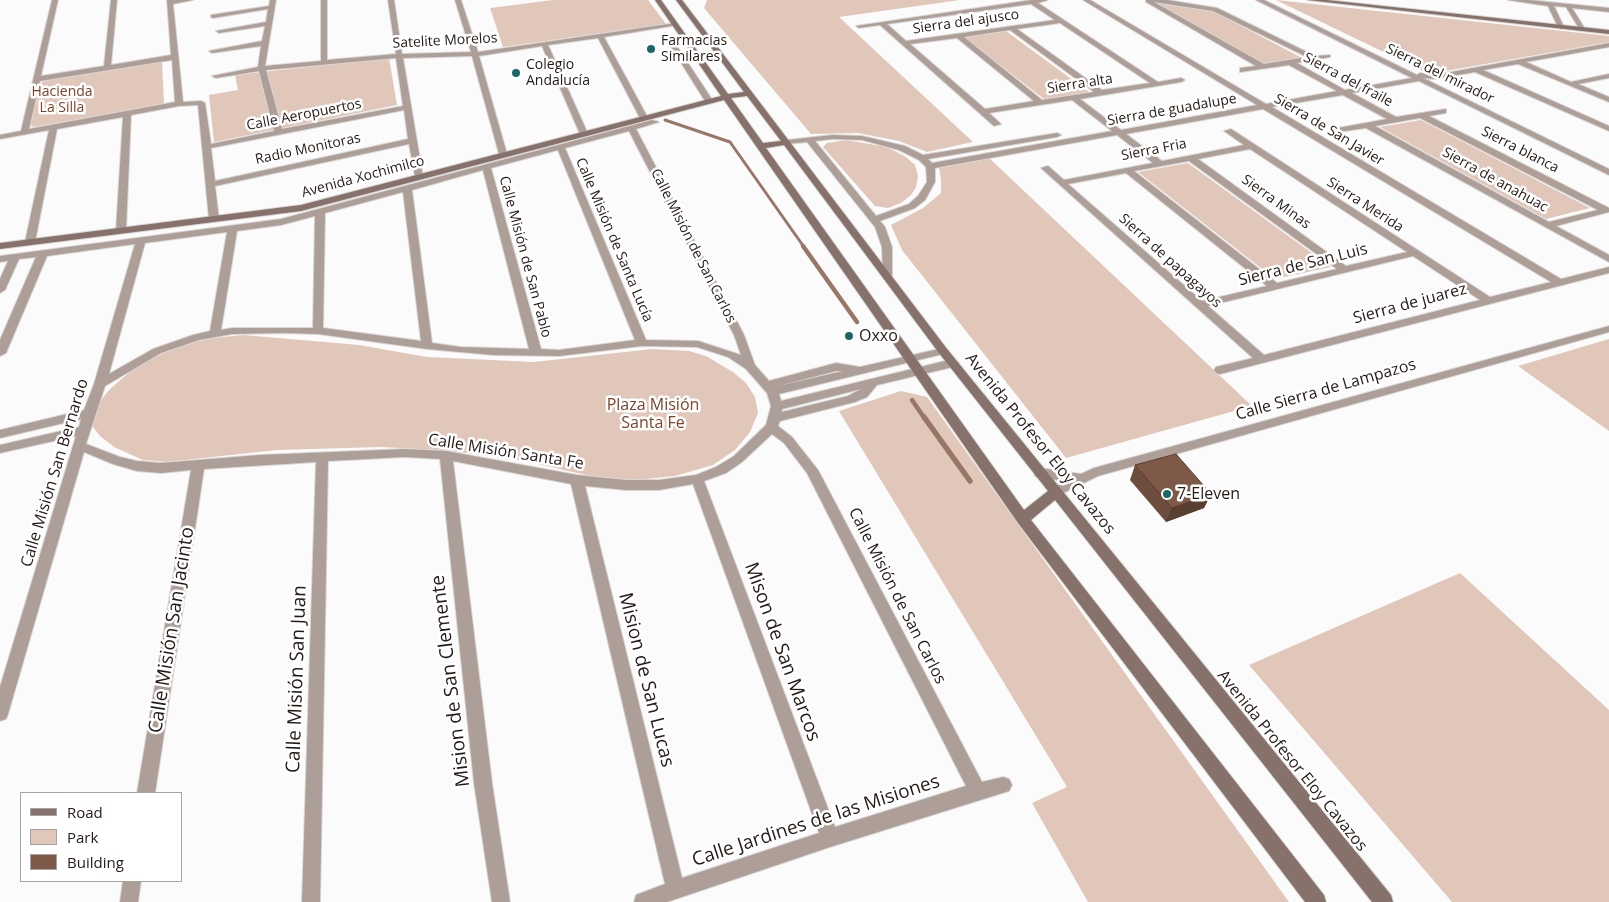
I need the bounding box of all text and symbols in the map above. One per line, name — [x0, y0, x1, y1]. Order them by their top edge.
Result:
street label: Sierra del ajusco — [912, 6, 1020, 38]
street label: Satelite Morelos — [392, 30, 498, 52]
place label: Farmacias Similares — [661, 33, 727, 65]
street label: Sierra del mirador — [1383, 41, 1497, 107]
marker: Farmacias Similares — [645, 43, 657, 55]
street label: Sierra del fraile — [1300, 49, 1396, 111]
place label: Colegio Andalucía — [526, 57, 590, 90]
marker: Colegio Andalucía — [510, 67, 522, 79]
street label: Sierra alta — [1046, 71, 1114, 97]
park label: Hacienda La Silla — [31, 84, 93, 116]
street label: Sierra de guadalupe — [1106, 90, 1238, 130]
street label: Sierra de San Javier — [1271, 91, 1387, 169]
street label: Calle Aeropuertos — [245, 96, 363, 134]
street label: Sierra blanca — [1478, 123, 1562, 177]
street label: Radio Monitoras — [254, 130, 362, 168]
street label: Sierra Fria — [1120, 135, 1188, 165]
street label: Sierra de anahuac — [1439, 144, 1551, 216]
street label: Avenida Xochimilco — [300, 153, 426, 201]
street label: Calle Misión de Santa Lucía — [572, 155, 656, 325]
street label: Calle Misión de San Carlos — [647, 166, 739, 326]
street label: Sierra Minas — [1238, 171, 1314, 233]
street label: Calle Misión de San Pablo — [495, 174, 555, 340]
street label: Sierra Merida — [1324, 174, 1406, 236]
street label: Sierra de papagayos — [1115, 211, 1225, 311]
street label: Sierra de San Luis — [1236, 240, 1370, 290]
street label: Sierra de juarez — [1351, 280, 1469, 328]
place label: Oxxo — [859, 326, 898, 346]
marker: Oxxo — [843, 330, 855, 342]
street label: Avenida Profesor Eloy Cavazos — [961, 350, 1119, 538]
street label: Calle Sierra de Lampazos — [1234, 355, 1418, 425]
street label: Calle Misión San Bernardo — [17, 376, 93, 570]
park label: Plaza Misión Santa Fe — [607, 395, 699, 433]
street label: Calle Misión Santa Fe — [427, 430, 585, 474]
place label: 7-Eleven — [1177, 484, 1240, 504]
marker: 7-Eleven — [1161, 488, 1173, 500]
street label: Calle Misión de San Carlos — [844, 505, 950, 687]
street label: Calle Misión San Jacinto — [144, 525, 200, 735]
street label: Mison de San Marcos — [739, 559, 825, 745]
street label: Mision de San Clemente — [427, 574, 475, 788]
street label: Calle Misión San Juan — [282, 585, 312, 773]
street label: Mision de San Lucas — [613, 590, 679, 770]
street label: Avenida Profesor Eloy Cavazos — [1213, 667, 1371, 855]
street label: Calle Jardines de las Misiones — [689, 770, 943, 872]
legend — [20, 792, 182, 882]
text: Road — [67, 802, 103, 822]
text: Park — [67, 827, 98, 847]
text: Building — [67, 852, 124, 872]

